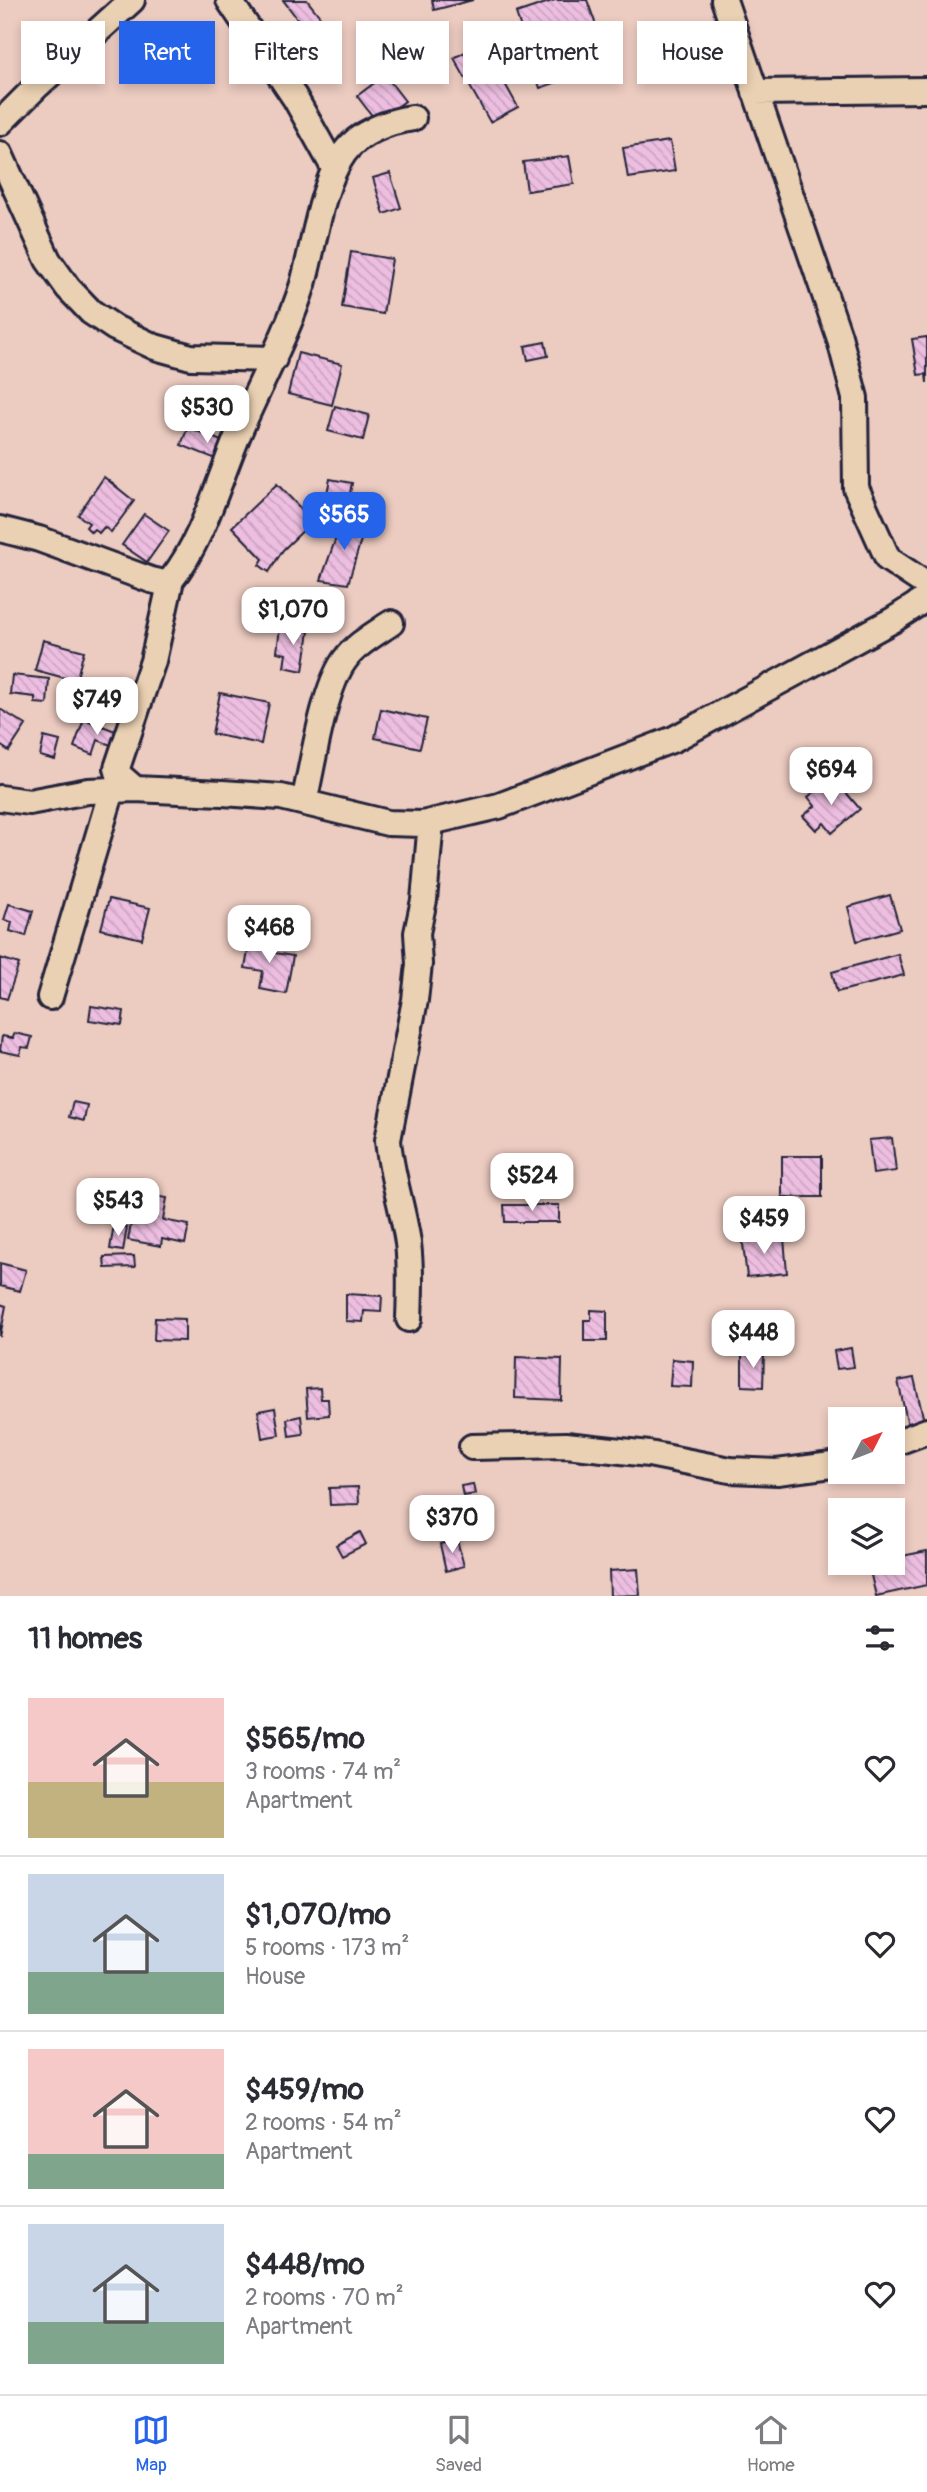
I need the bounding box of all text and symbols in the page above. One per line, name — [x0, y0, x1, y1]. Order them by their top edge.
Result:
chip: Buy — [21, 21, 105, 84]
chip: Rent — [119, 21, 215, 84]
chip: Filters — [229, 21, 342, 84]
chip: New — [356, 21, 449, 84]
chip: Apartment — [463, 21, 623, 84]
chip: House — [637, 21, 747, 84]
pin: $530 — [166, 386, 248, 445]
text: $530 — [180, 393, 234, 422]
pin: $565 — [303, 492, 385, 552]
text: $565 — [319, 500, 369, 529]
pin: $1,070 — [236, 588, 350, 647]
text: $1,070 — [258, 595, 328, 624]
pin: $749 — [56, 678, 138, 737]
text: $749 — [72, 685, 122, 714]
pin: $694 — [790, 748, 872, 807]
text: $694 — [805, 755, 857, 784]
pin: $468 — [228, 906, 310, 965]
text: $468 — [244, 913, 294, 942]
pin: $524 — [491, 1154, 573, 1213]
text: $524 — [506, 1161, 558, 1190]
pin: $543 — [77, 1178, 159, 1238]
text: $543 — [92, 1186, 144, 1215]
pin: $459 — [723, 1196, 805, 1256]
text: $459 — [739, 1204, 789, 1233]
pin: $448 — [712, 1310, 794, 1370]
text: $448 — [728, 1318, 778, 1347]
north arrow — [828, 1407, 905, 1484]
map controls — [828, 1407, 905, 1575]
pin: $370 — [411, 1496, 493, 1555]
button: layers — [828, 1498, 905, 1575]
text: $370 — [425, 1503, 479, 1532]
icon: filters — [861, 1619, 899, 1657]
text: 11 homes — [28, 1620, 142, 1657]
text: $565/mo — [245, 1720, 365, 1757]
icon: home — [84, 1726, 168, 1810]
icon: heart — [861, 1749, 899, 1787]
text: 3 rooms · 74 m² — [245, 1757, 401, 1786]
text: Apartment — [245, 1786, 352, 1815]
text: $1,070/mo — [245, 1896, 391, 1933]
icon: home — [84, 1902, 168, 1986]
icon: heart — [861, 1925, 899, 1963]
text: 5 rooms · 173 m² — [245, 1933, 409, 1962]
text: House — [245, 1962, 305, 1991]
text: $459/mo — [245, 2071, 364, 2108]
icon: home — [84, 2077, 168, 2161]
icon: heart — [861, 2100, 899, 2138]
text: 2 rooms · 54 m² — [245, 2108, 402, 2137]
text: Apartment — [245, 2137, 352, 2166]
text: $448/mo — [245, 2246, 365, 2283]
icon: home — [84, 2252, 168, 2336]
icon: heart — [861, 2275, 899, 2313]
text: 2 rooms · 70 m² — [245, 2283, 404, 2312]
text: Apartment — [245, 2312, 352, 2341]
tab: Map — [132, 2411, 170, 2477]
tab: Saved — [435, 2411, 482, 2477]
tab: Home — [747, 2411, 795, 2477]

